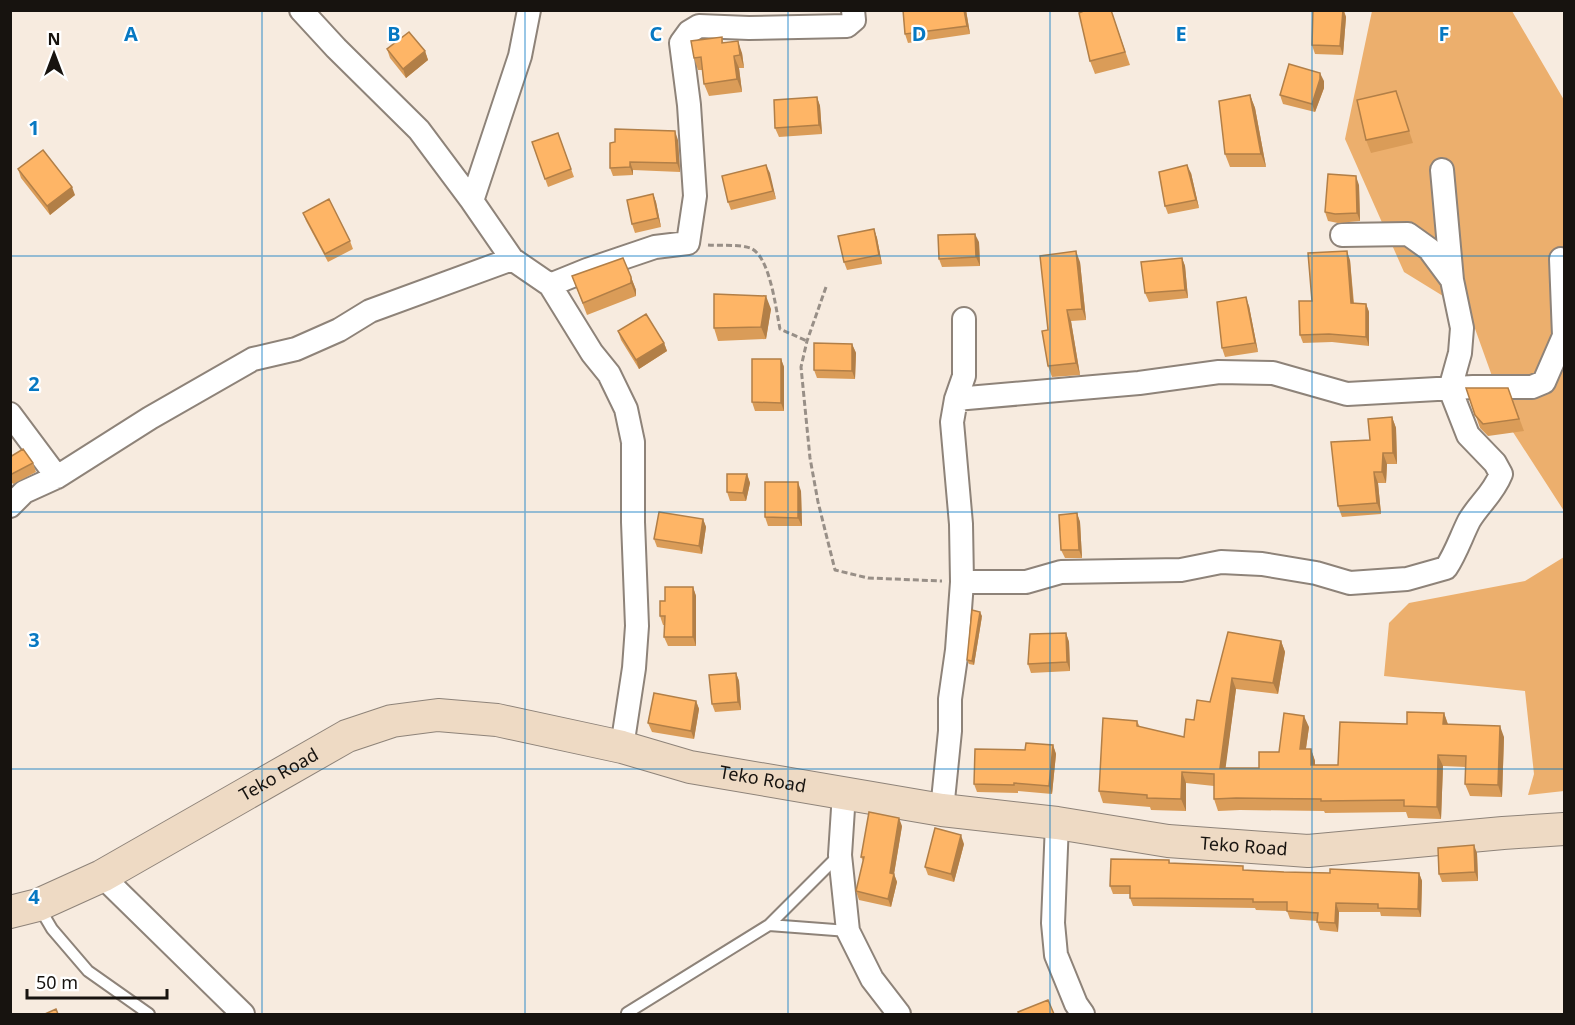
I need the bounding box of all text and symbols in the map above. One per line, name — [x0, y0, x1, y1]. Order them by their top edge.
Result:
text: A — [124, 20, 138, 47]
text: B — [387, 20, 401, 47]
text: C — [650, 20, 663, 47]
text: D — [912, 20, 926, 47]
text: E — [1175, 20, 1187, 47]
text: F — [1439, 20, 1449, 47]
north arrow — [24, 24, 84, 84]
text: N — [47, 28, 61, 50]
text: 1 — [28, 114, 40, 141]
text: 2 — [28, 370, 40, 397]
text: 3 — [28, 626, 40, 653]
street label: Teko Road — [235, 742, 322, 806]
street label: Teko Road — [718, 759, 808, 798]
street label: Teko Road — [1200, 830, 1288, 861]
text: 4 — [28, 883, 40, 910]
scale bar — [27, 962, 166, 1000]
text: 50 m — [36, 970, 78, 994]

